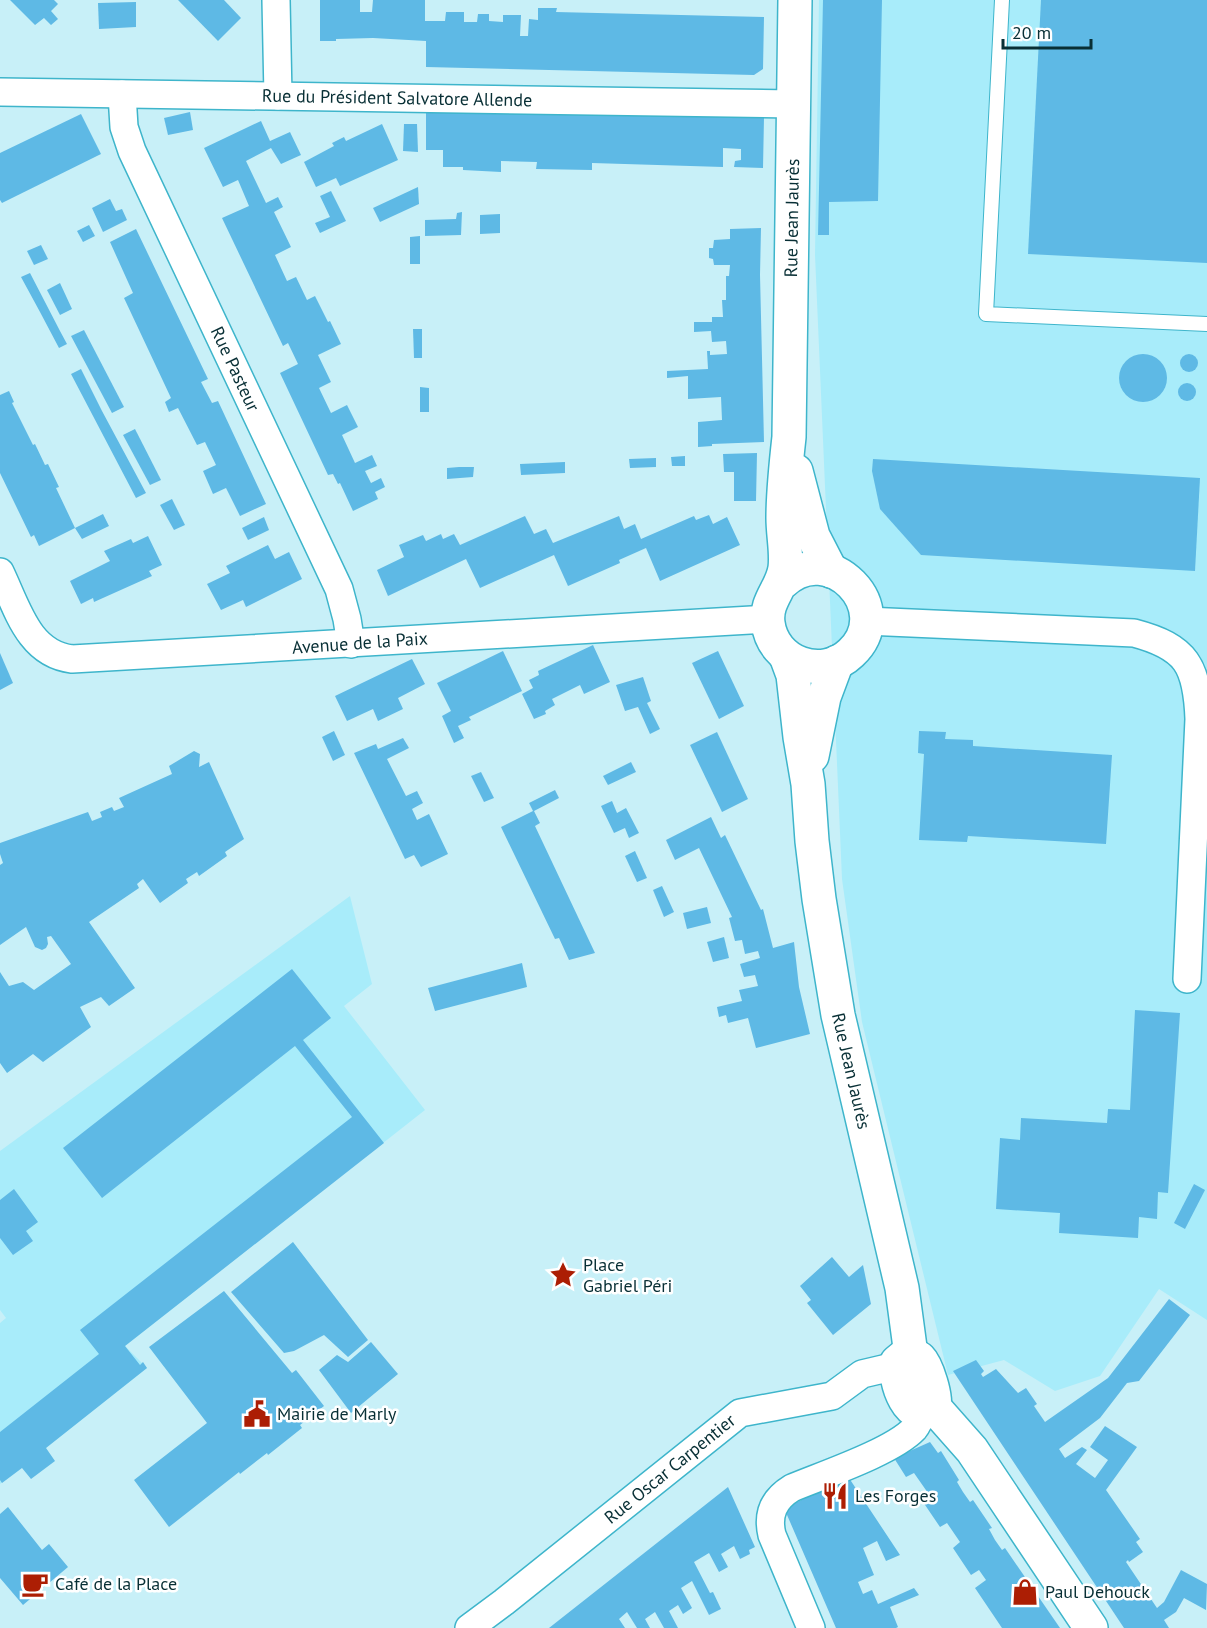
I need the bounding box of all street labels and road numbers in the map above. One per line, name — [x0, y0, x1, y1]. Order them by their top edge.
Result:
street label: Rue du Président Salvatore Allende — [262, 84, 532, 111]
street label: Rue Jean Jaurès — [779, 158, 804, 278]
street label: Rue Pasteur — [206, 323, 265, 415]
street label: Avenue de la Paix — [291, 626, 429, 659]
street label: Rue Jean Jaurès — [827, 1010, 876, 1131]
street label: Rue Oscar Carpentier — [600, 1409, 740, 1529]

